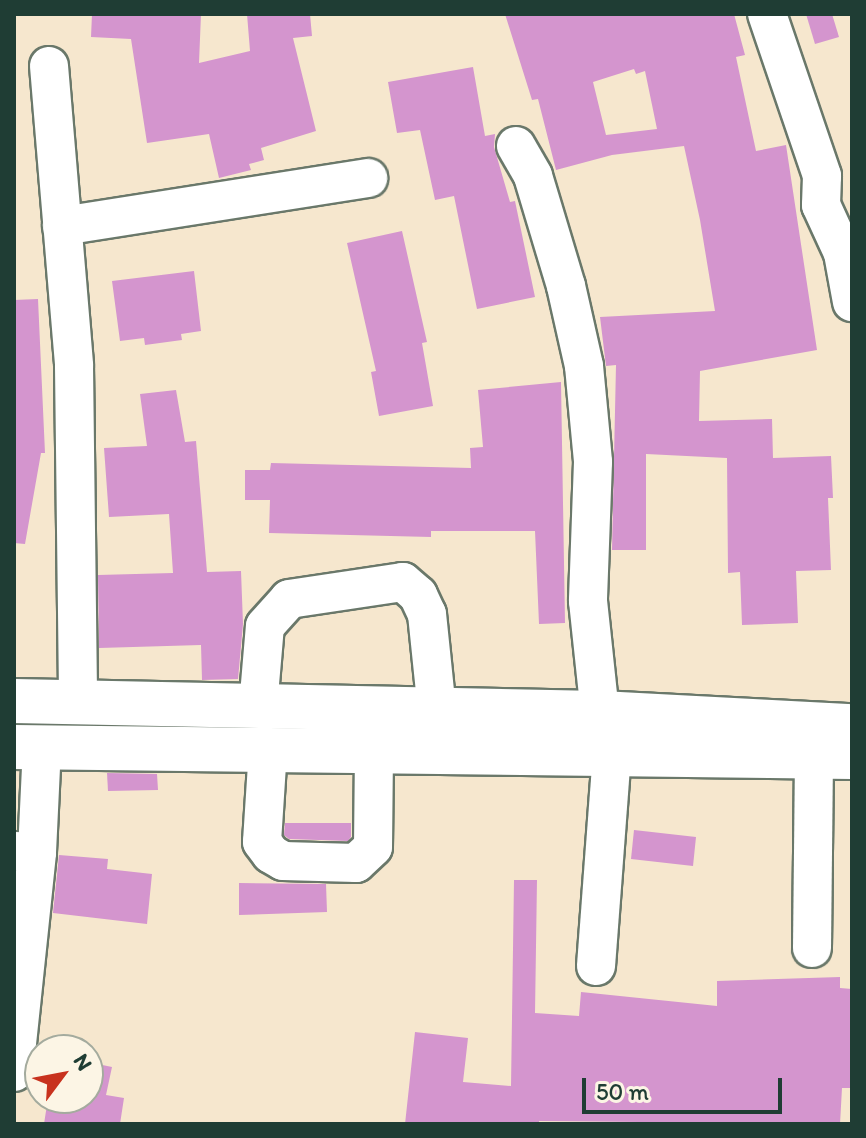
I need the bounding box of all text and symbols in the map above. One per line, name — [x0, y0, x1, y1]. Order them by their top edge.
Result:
north arrow — [24, 1034, 104, 1114]
text: N — [68, 1049, 98, 1076]
scale bar — [586, 1062, 786, 1112]
text: 50 m — [596, 1077, 649, 1106]

